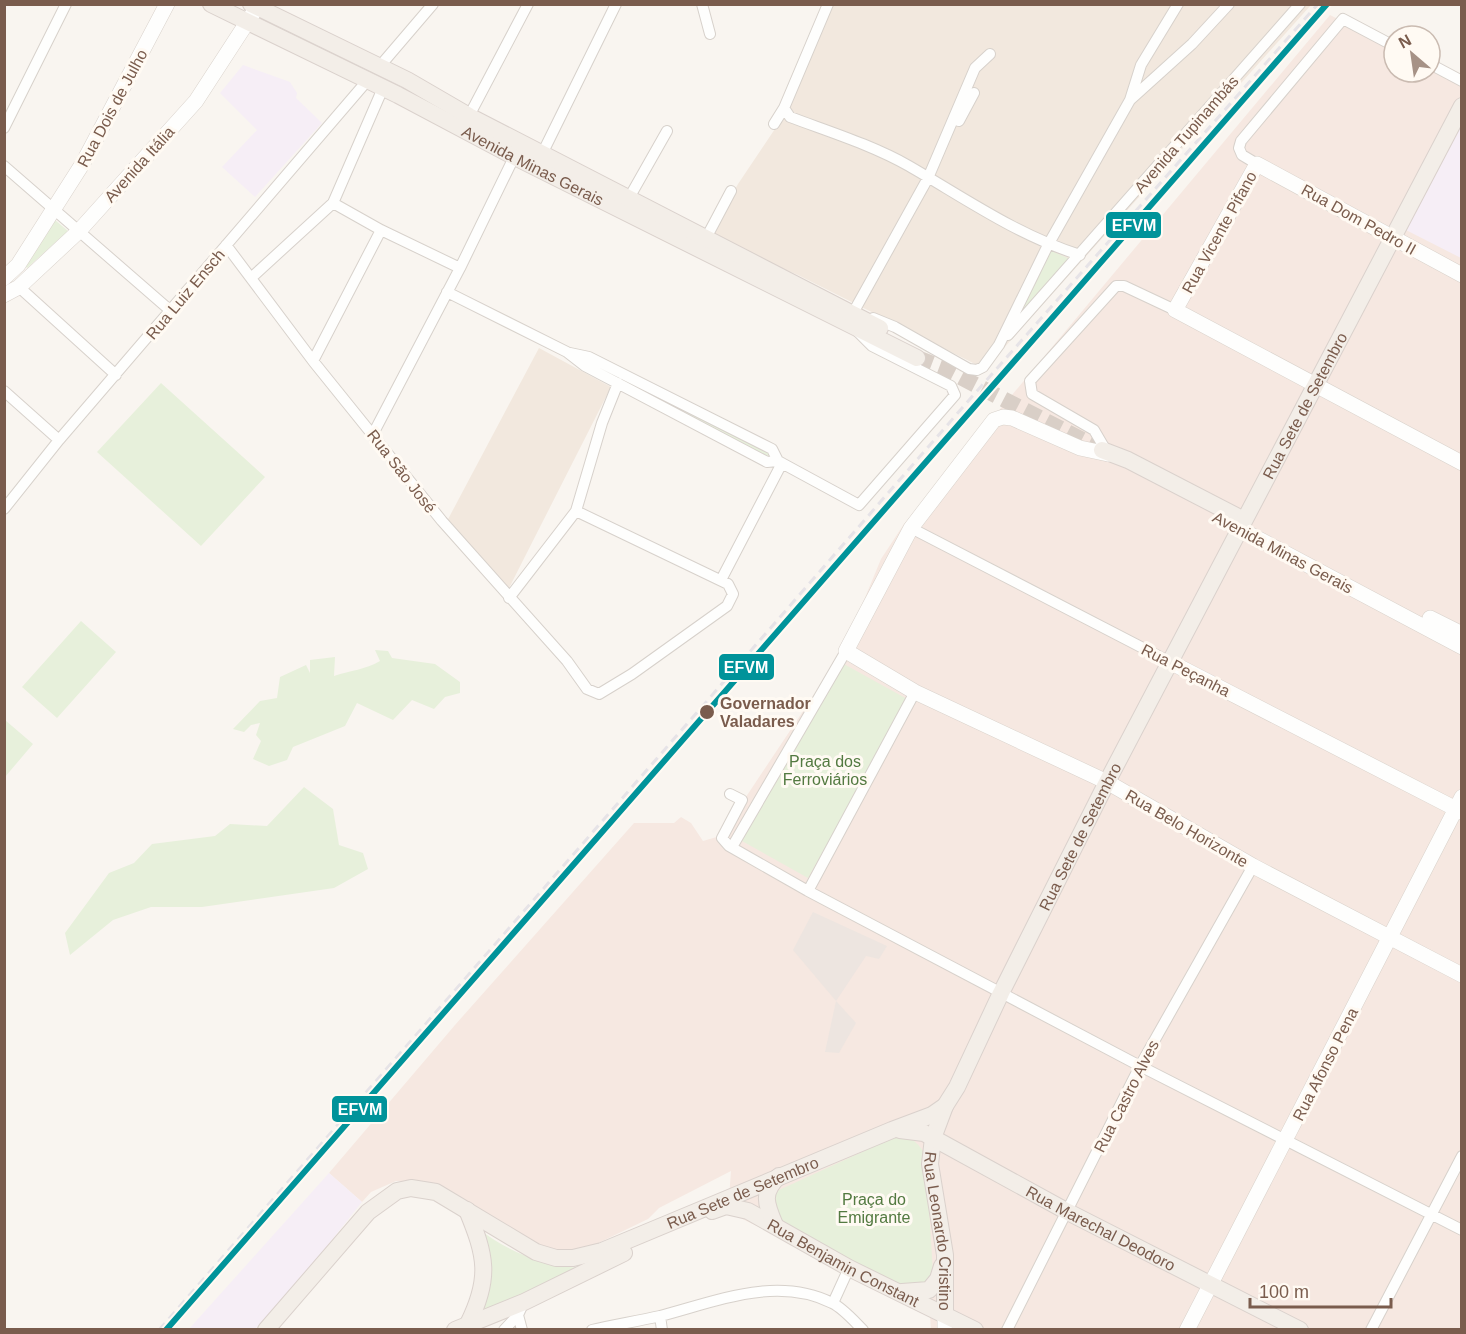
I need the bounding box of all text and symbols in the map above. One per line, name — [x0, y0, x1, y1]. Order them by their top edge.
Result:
north arrow — [1382, 24, 1442, 84]
text: N — [1396, 31, 1414, 52]
street label: Rua Dois de Julho — [74, 46, 151, 170]
street label: Avenida Tupinambás — [1131, 72, 1242, 196]
street label: Avenida Itália — [101, 123, 178, 206]
street label: Avenida Minas Gerais — [459, 123, 606, 209]
street label: Rua Vicente Pifano — [1179, 168, 1260, 296]
street label: Rua Dom Pedro II — [1299, 181, 1419, 258]
line badge: EFVM — [1105, 211, 1162, 239]
text: EFVM — [1112, 217, 1156, 234]
street label: Rua Luiz Ensch — [143, 246, 228, 343]
street label: Rua Sete de Setembro — [1260, 330, 1351, 482]
street label: Rua São José — [364, 426, 439, 516]
street label: Avenida Minas Gerais — [1210, 508, 1356, 597]
street label: Rua Peçanha — [1139, 641, 1233, 700]
line badge: EFVM — [718, 653, 775, 681]
text: EFVM — [724, 659, 768, 676]
place label: Governador Valadares — [720, 695, 811, 730]
marker: Governador Valadares — [698, 703, 716, 721]
park label: Praça dos Ferroviários — [783, 753, 867, 788]
street label: Rua Sete de Setembro — [1036, 760, 1125, 913]
street label: Rua Belo Horizonte — [1122, 786, 1251, 871]
street label: Rua Afonso Pena — [1290, 1005, 1361, 1124]
street label: Rua Castro Alves — [1091, 1037, 1162, 1155]
line badge: EFVM — [331, 1095, 388, 1123]
text: EFVM — [338, 1101, 382, 1118]
street label: Rua Leonardo Cristino — [921, 1151, 953, 1311]
street label: Rua Sete de Setembro — [664, 1154, 821, 1232]
street label: Rua Marechal Deodoro — [1023, 1183, 1178, 1274]
park label: Praça do Emigrante — [838, 1191, 911, 1226]
street label: Rua Benjamin Constant — [764, 1216, 922, 1310]
scale bar — [1250, 1271, 1391, 1309]
text: 100 m — [1259, 1282, 1309, 1302]

